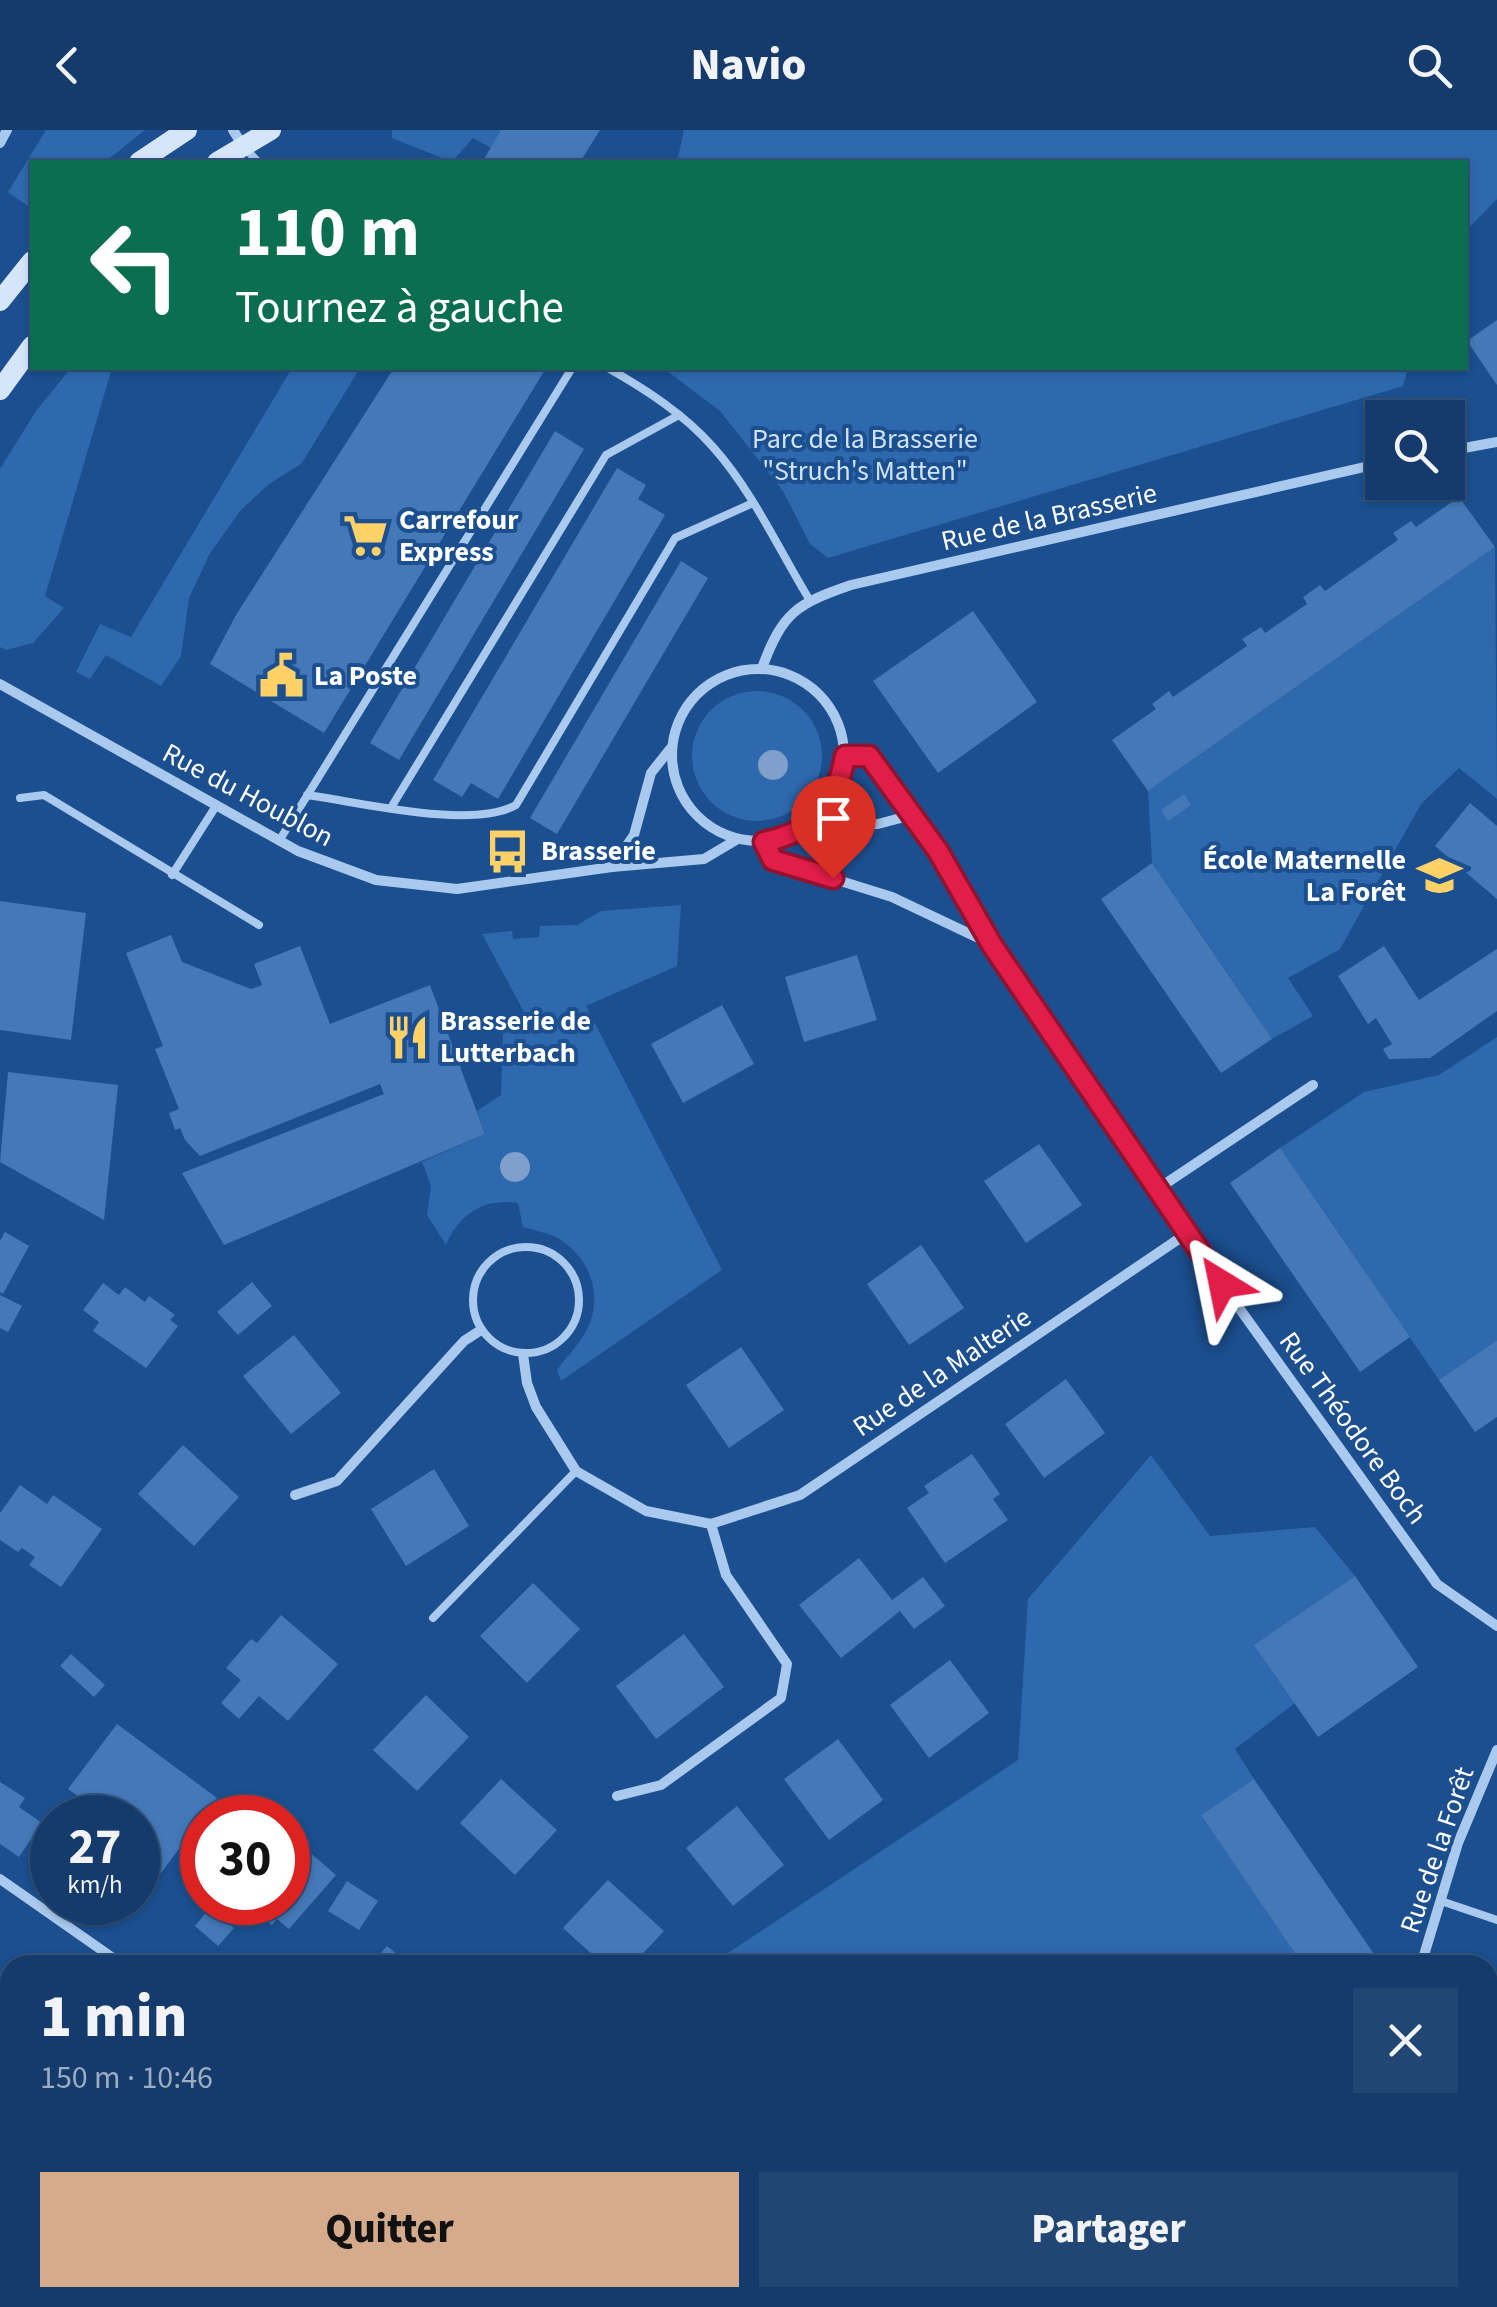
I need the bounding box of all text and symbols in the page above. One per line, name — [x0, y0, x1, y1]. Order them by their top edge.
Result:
text: Navio — [691, 33, 806, 97]
icon: back — [40, 38, 95, 93]
icon: search — [1402, 38, 1457, 93]
text: 110 m — [235, 183, 420, 283]
icon: left — [70, 200, 200, 330]
text: Tournez à gauche — [235, 276, 564, 340]
map controls — [1365, 400, 1465, 500]
button: search — [1365, 400, 1465, 500]
park label: Parc de la Brasserie "Struch's Matten" — [752, 419, 978, 491]
street label: Rue de la Brasserie — [937, 473, 1161, 561]
place label: Carrefour Express — [399, 500, 519, 572]
supermarket icon: Carrefour Express — [342, 512, 390, 560]
public building icon: La Poste — [257, 652, 305, 700]
place label: La Poste — [314, 656, 417, 696]
street label: Rue du Houblon — [155, 733, 341, 857]
pin — [791, 776, 876, 879]
icon: arrive — [806, 791, 861, 846]
bus stop icon: Brasserie — [484, 827, 532, 875]
place label: Brasserie — [541, 831, 656, 871]
place label: École Maternelle La Forêt — [1202, 840, 1406, 912]
school or university icon: École Maternelle La Forêt — [1415, 852, 1463, 900]
place label: Brasserie de Lutterbach — [440, 1001, 591, 1073]
restaurant icon: Brasserie de Lutterbach — [383, 1013, 431, 1061]
position arrow — [1170, 1232, 1274, 1336]
street label: Rue de la Malterie — [845, 1297, 1039, 1447]
street label: Rue Théodore Boch — [1269, 1324, 1437, 1532]
street label: Rue de la Forêt — [1390, 1761, 1484, 1939]
speed limit sign: 30 — [180, 1795, 310, 1925]
text: 27 — [69, 1812, 121, 1883]
text: km/h — [67, 1867, 123, 1903]
text: 1 min — [40, 1975, 187, 2060]
button: close — [1353, 1988, 1458, 2093]
text: 150 m · 10:46 — [40, 2055, 213, 2101]
button: Quitter — [40, 2172, 739, 2287]
button: Partager — [759, 2172, 1458, 2287]

